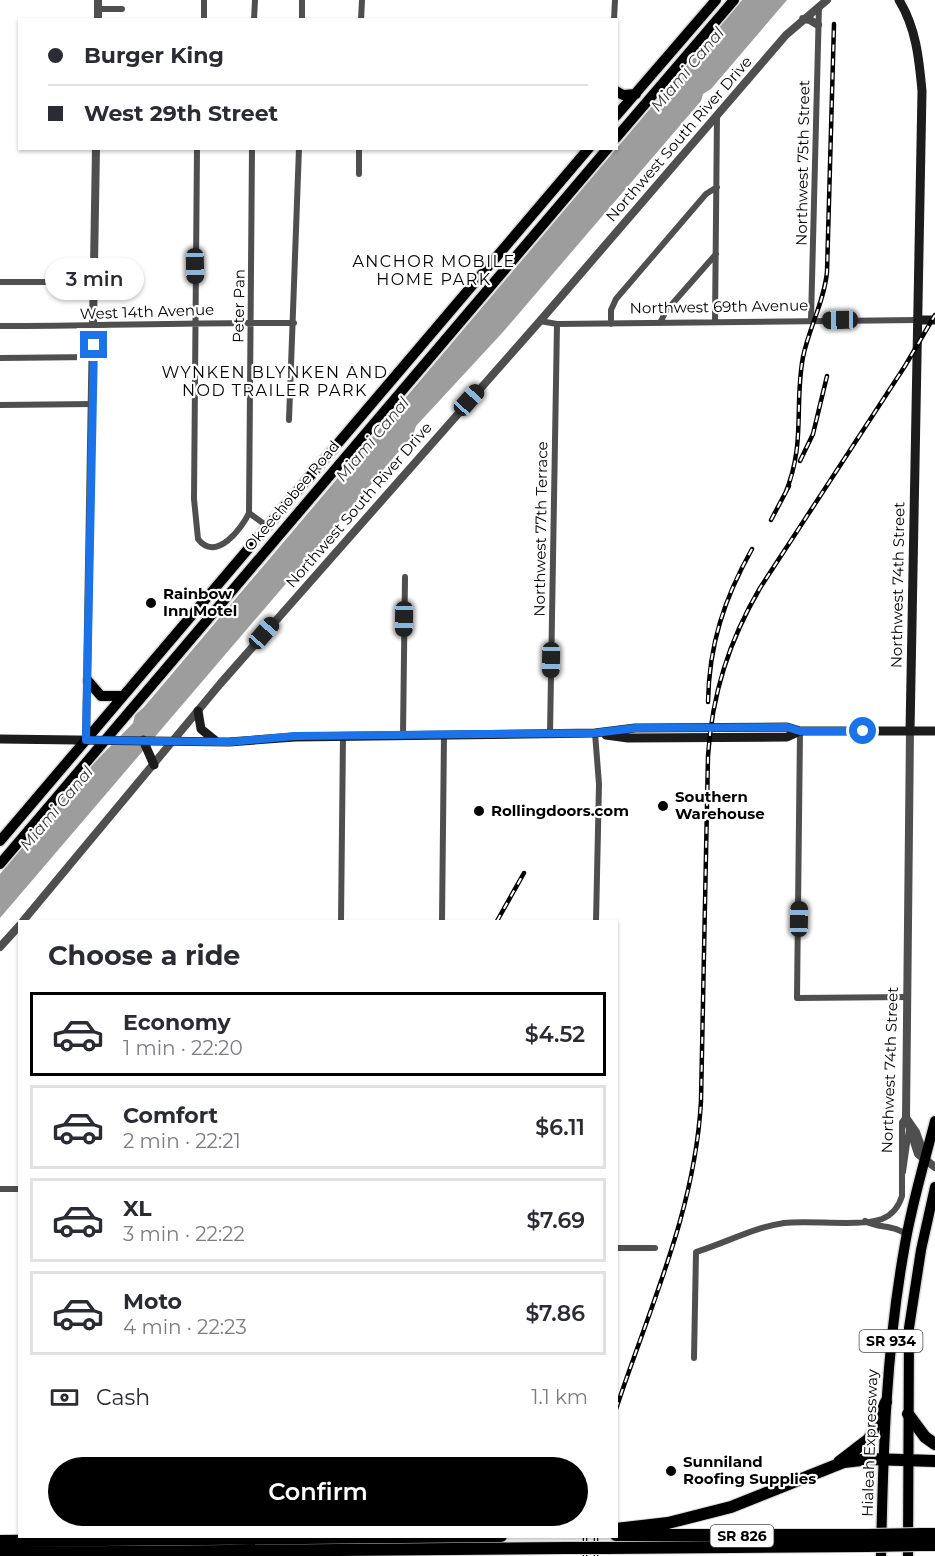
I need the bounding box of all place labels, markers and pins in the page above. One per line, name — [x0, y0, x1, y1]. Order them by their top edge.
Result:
place label: Rainbow Inn Motel — [163, 584, 237, 620]
marker: Rainbow Inn Motel — [144, 596, 158, 610]
place label: Southern Warehouse — [675, 787, 765, 823]
marker: Southern Warehouse — [656, 799, 670, 813]
place label: Rollingdoors.com — [491, 801, 629, 820]
marker: Rollingdoors.com — [472, 804, 486, 818]
place label: Sunniland Roofing Supplies — [683, 1452, 816, 1488]
marker: Sunniland Roofing Supplies — [664, 1464, 678, 1478]

